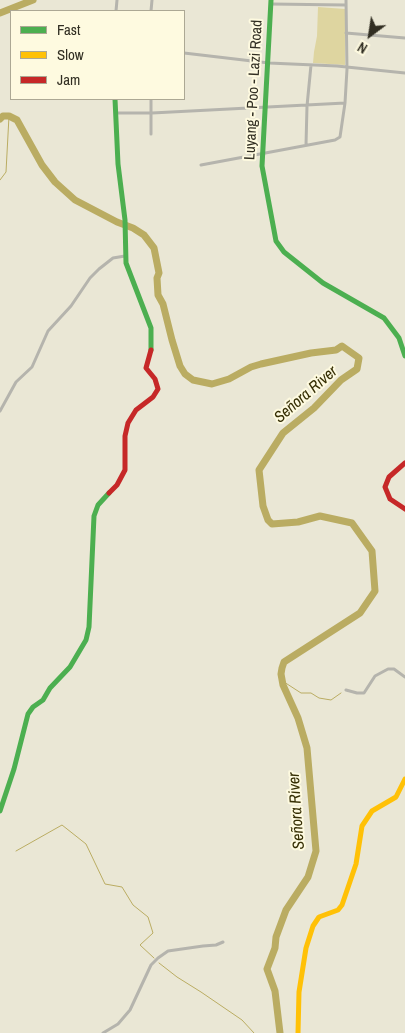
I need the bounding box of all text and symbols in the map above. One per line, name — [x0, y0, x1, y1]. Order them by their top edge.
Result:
legend — [10, 10, 185, 100]
north arrow — [345, 10, 395, 60]
text: Fast — [57, 19, 80, 40]
street label: Luyang - Poo - Lazi Road — [241, 20, 267, 160]
text: N — [354, 38, 370, 58]
text: Slow — [57, 44, 84, 65]
text: Jam — [57, 69, 80, 90]
water label: Señora River — [271, 362, 341, 428]
water label: Señora River — [285, 772, 309, 850]

